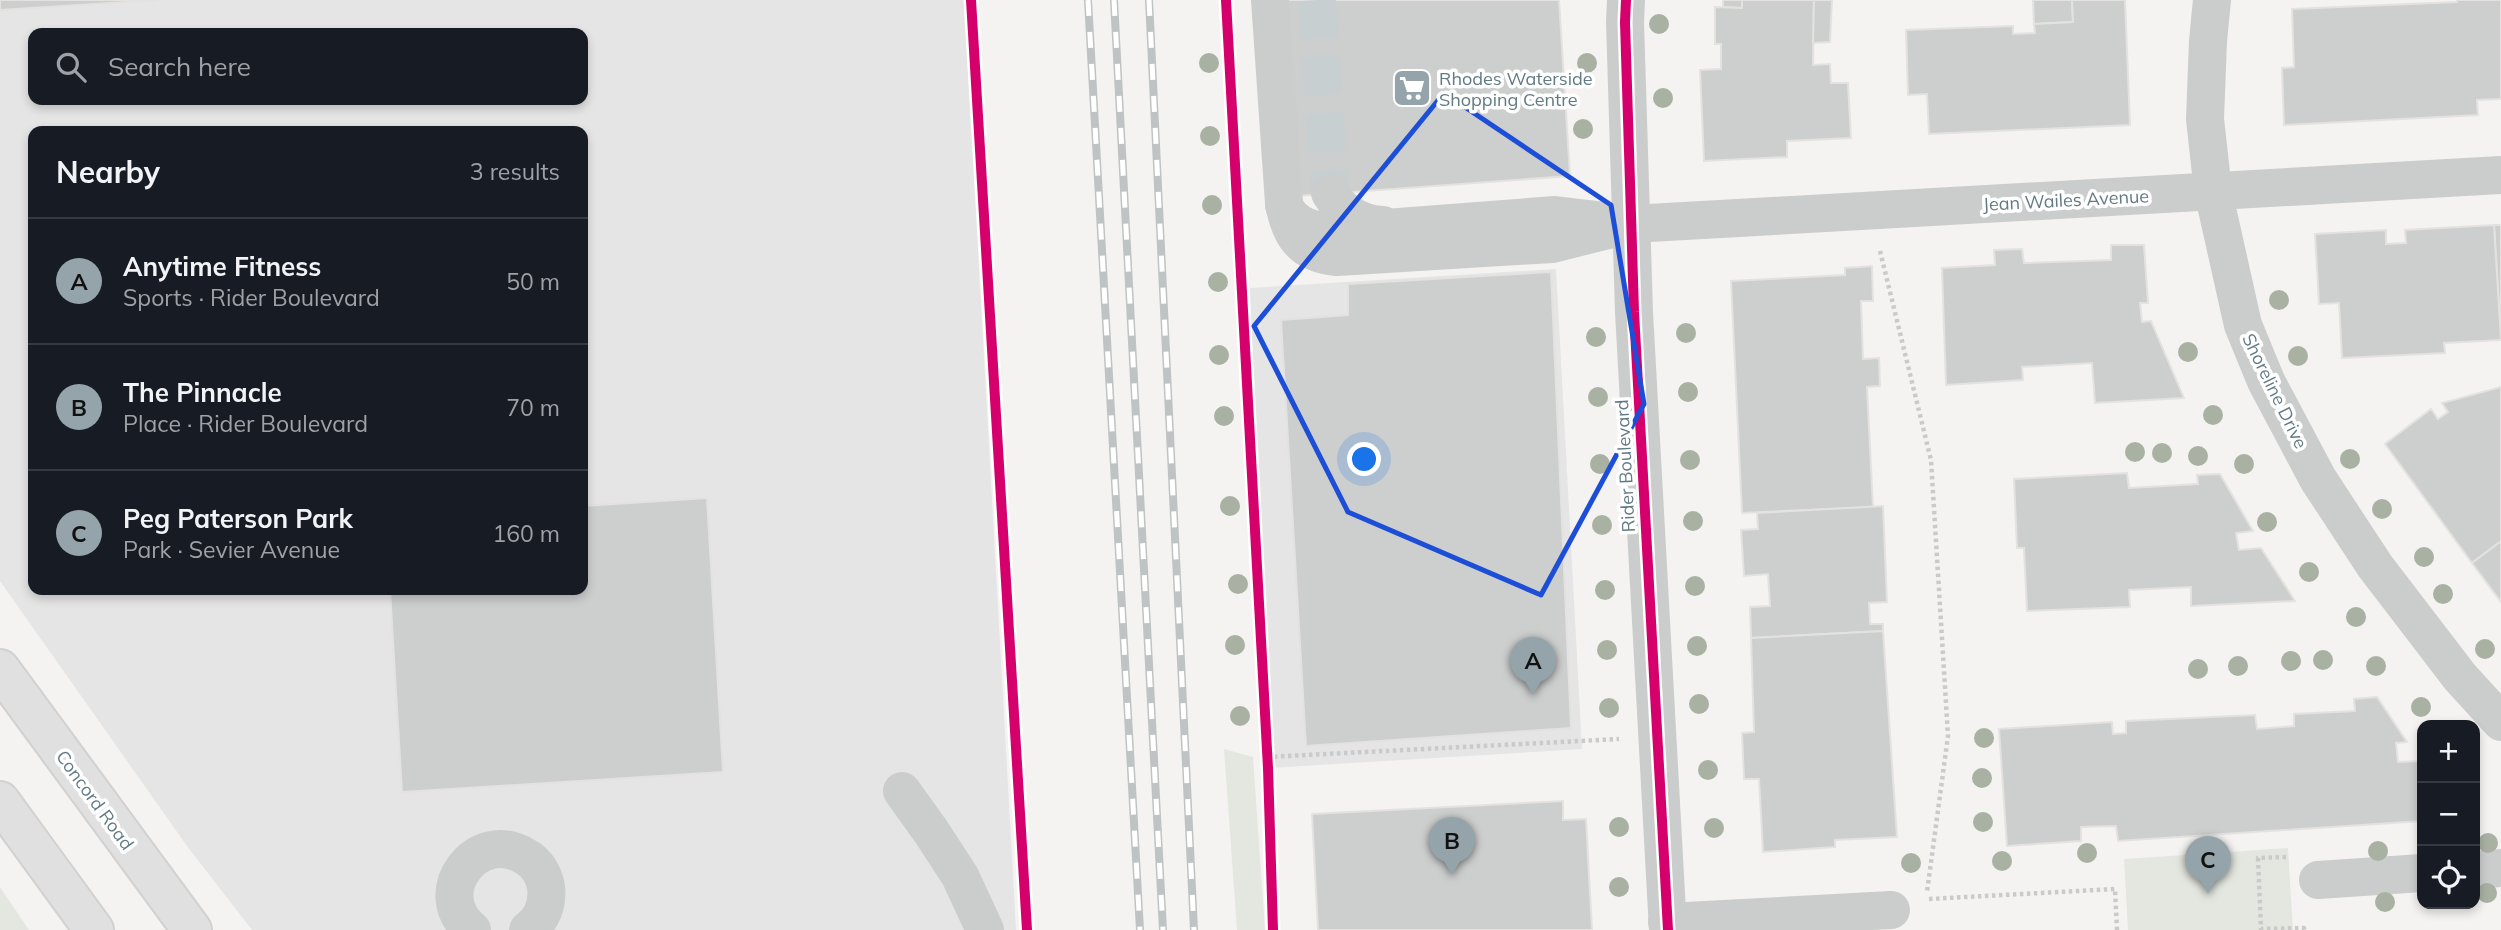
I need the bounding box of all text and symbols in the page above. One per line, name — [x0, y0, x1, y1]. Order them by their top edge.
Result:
search box — [28, 28, 588, 105]
icon: search — [52, 48, 90, 86]
text: Search here — [108, 50, 251, 83]
supermarket icon: Rhodes Waterside Shopping Centre — [1391, 67, 1433, 109]
place label: Rhodes Waterside Shopping Centre — [1439, 67, 1593, 111]
text: Nearby — [56, 153, 160, 191]
text: 3 results — [470, 157, 560, 186]
street label: Jean Wailes Avenue — [1982, 184, 2150, 216]
text: Anytime Fitness — [123, 250, 321, 283]
text: A — [70, 267, 88, 296]
text: 50 m — [506, 267, 560, 296]
text: Sports · Rider Boulevard — [123, 283, 380, 312]
street label: Shoreline Drive — [2237, 330, 2313, 452]
text: The Pinnacle — [123, 376, 282, 409]
text: B — [71, 393, 87, 422]
text: 70 m — [506, 393, 560, 422]
street label: Rider Boulevard — [1610, 399, 1640, 533]
text: Place · Rider Boulevard — [123, 409, 368, 438]
your location — [1347, 442, 1381, 476]
text: Peg Paterson Park — [123, 502, 353, 535]
text: C — [71, 519, 87, 548]
text: 160 m — [492, 519, 560, 548]
text: Park · Sevier Avenue — [123, 535, 340, 564]
pin: A — [1510, 637, 1556, 695]
map controls — [2417, 720, 2480, 909]
button: + — [2417, 720, 2480, 783]
street label: Concord Road — [51, 746, 139, 854]
button: − — [2417, 783, 2480, 846]
pin: B — [1429, 817, 1475, 875]
pin: C — [2185, 836, 2231, 894]
button: locate — [2417, 846, 2480, 909]

